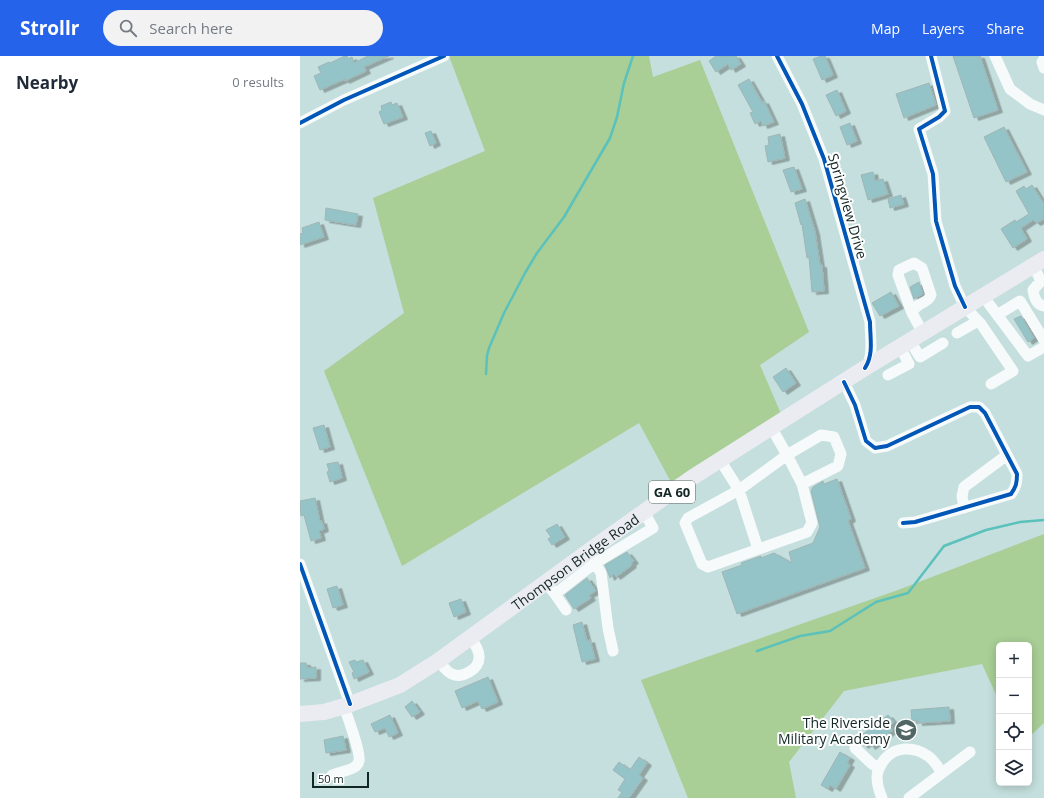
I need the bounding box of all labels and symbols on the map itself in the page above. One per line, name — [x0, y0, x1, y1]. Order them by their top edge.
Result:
street label: Springview Drive — [824, 151, 872, 261]
road number: GA 60 — [649, 481, 695, 503]
street label: Thompson Bridge Road — [507, 509, 642, 614]
place label: The Riverside Military Academy — [778, 713, 891, 748]
school or university icon: The Riverside Military Academy — [893, 717, 919, 743]
scale bar — [312, 770, 369, 789]

